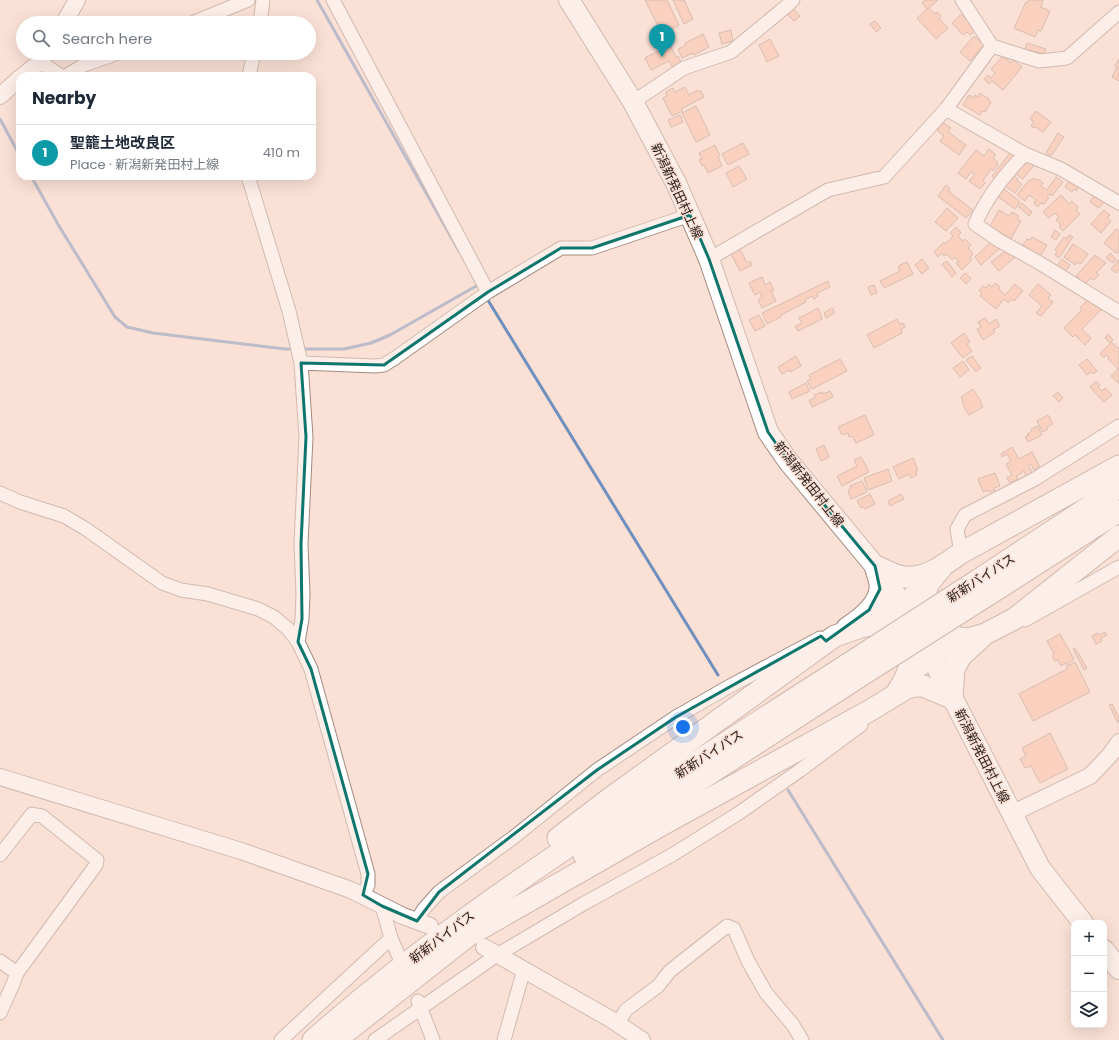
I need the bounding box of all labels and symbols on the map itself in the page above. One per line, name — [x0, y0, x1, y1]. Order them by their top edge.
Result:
pin: 1 — [649, 24, 675, 57]
street label: 新潟新発田村上線 — [646, 140, 708, 242]
street label: 新潟新発田村上線 — [769, 437, 849, 531]
street label: 新新バイパス — [943, 549, 1019, 607]
street label: 新潟新発田村上線 — [950, 705, 1014, 807]
your location — [673, 717, 693, 737]
street label: 新新バイパス — [671, 725, 747, 783]
street label: 新新バイパス — [405, 906, 479, 968]

